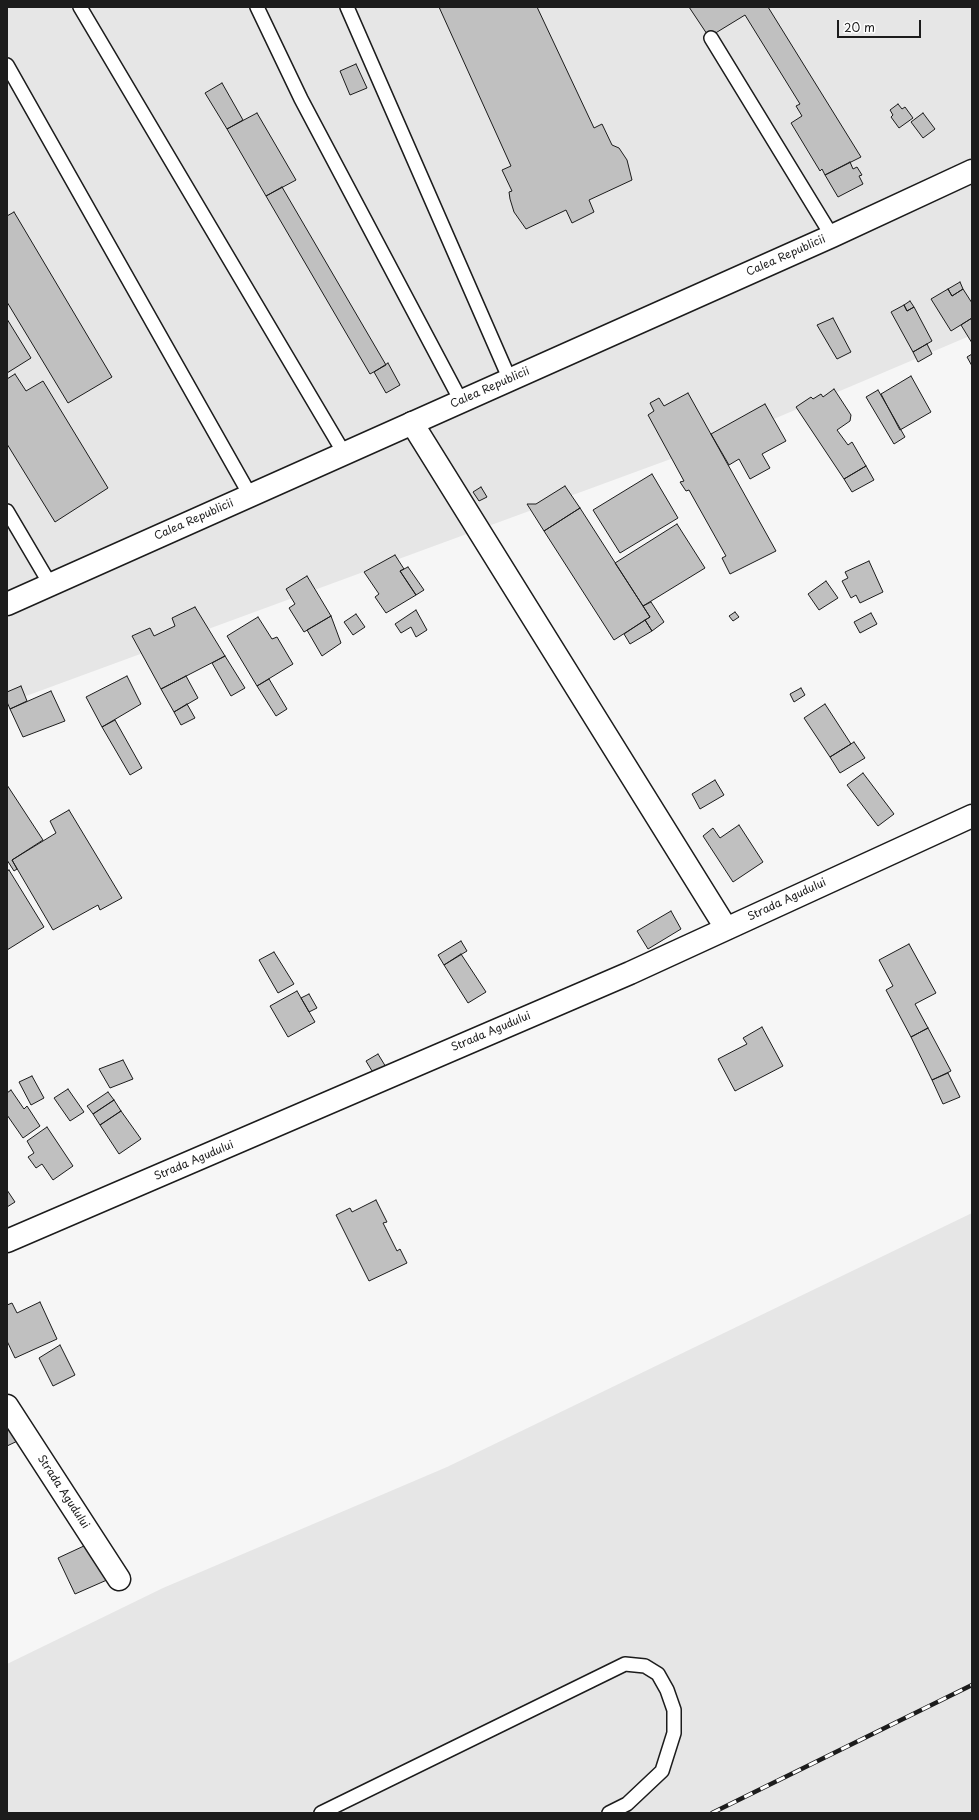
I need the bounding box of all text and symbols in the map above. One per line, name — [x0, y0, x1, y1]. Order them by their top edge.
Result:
scale bar — [839, 12, 923, 38]
text: 20 m — [844, 18, 875, 36]
street label: Calea Republicii — [744, 233, 828, 279]
street label: Calea Republicii — [448, 365, 532, 411]
street label: Calea Republicii — [152, 497, 236, 543]
street label: Strada Agudului — [746, 876, 828, 924]
street label: Strada Agudului — [449, 1009, 533, 1055]
street label: Strada Agudului — [152, 1138, 236, 1184]
street label: Strada Agudului — [34, 1453, 92, 1531]

